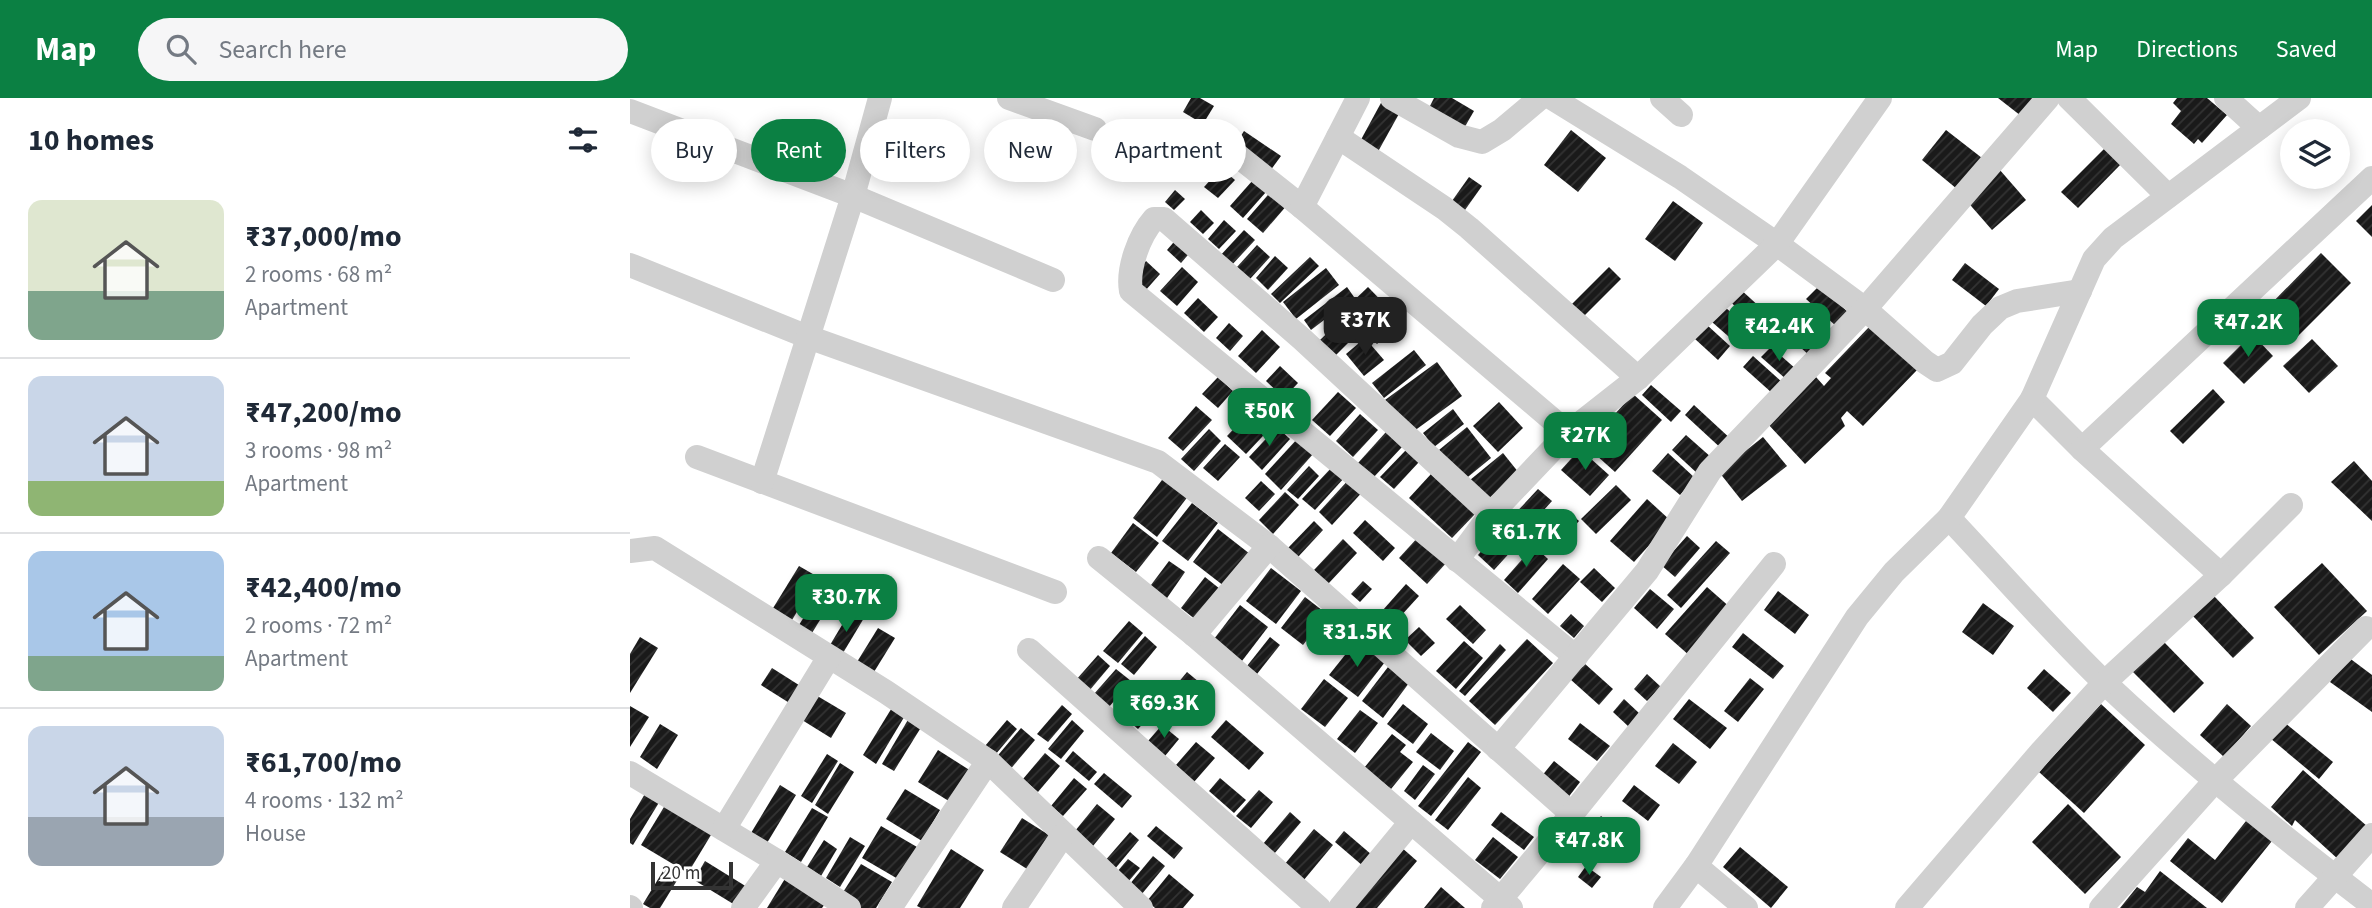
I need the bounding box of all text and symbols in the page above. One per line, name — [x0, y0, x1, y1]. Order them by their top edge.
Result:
search box — [138, 18, 628, 81]
text: Map — [35, 26, 96, 73]
icon: search — [162, 30, 200, 68]
text: Search here — [218, 31, 347, 68]
text: Map — [2055, 32, 2098, 67]
text: Directions — [2136, 32, 2238, 67]
text: Saved — [2276, 32, 2337, 67]
text: 10 homes — [28, 119, 154, 162]
chip: Buy — [651, 119, 737, 182]
chip: Rent — [751, 119, 846, 182]
chip: Filters — [860, 119, 970, 182]
chip: New — [984, 119, 1077, 182]
chip: Apartment — [1091, 119, 1246, 182]
map controls — [2280, 119, 2350, 189]
button: layers — [2280, 119, 2350, 189]
icon: filters — [564, 121, 602, 159]
text: ₹37,000/mo — [245, 215, 402, 258]
icon: home — [84, 228, 168, 312]
text: 2 rooms · 68 m² — [245, 258, 392, 291]
text: Apartment — [245, 291, 348, 324]
pin: ₹37K — [1324, 298, 1406, 357]
pin: ₹47.2K — [2191, 300, 2305, 359]
text: ₹37K — [1340, 303, 1390, 336]
pin: ₹42.4K — [1722, 303, 1836, 363]
text: ₹47.2K — [2213, 305, 2283, 338]
text: ₹42.4K — [1744, 309, 1814, 342]
pin: ₹50K — [1228, 388, 1310, 448]
text: ₹47,200/mo — [245, 391, 402, 434]
text: ₹50K — [1244, 394, 1294, 427]
icon: home — [84, 404, 168, 488]
pin: ₹27K — [1544, 412, 1626, 472]
text: ₹27K — [1560, 418, 1610, 451]
text: 3 rooms · 98 m² — [245, 434, 392, 467]
text: Apartment — [245, 467, 348, 500]
pin: ₹61.7K — [1469, 510, 1583, 569]
text: ₹61.7K — [1491, 515, 1561, 548]
text: ₹42,400/mo — [245, 566, 402, 609]
pin: ₹30.7K — [789, 574, 903, 634]
icon: home — [84, 579, 168, 663]
text: ₹30.7K — [811, 580, 881, 613]
text: 2 rooms · 72 m² — [245, 609, 392, 642]
pin: ₹31.5K — [1300, 610, 1414, 669]
text: ₹31.5K — [1322, 615, 1392, 648]
text: Apartment — [245, 642, 348, 675]
pin: ₹69.3K — [1107, 680, 1221, 740]
text: ₹69.3K — [1129, 686, 1199, 719]
text: ₹61,700/mo — [245, 741, 402, 784]
icon: home — [84, 754, 168, 838]
text: 4 rooms · 132 m² — [245, 784, 404, 817]
text: House — [245, 817, 306, 850]
pin: ₹47.8K — [1532, 818, 1646, 877]
text: ₹47.8K — [1554, 823, 1624, 856]
scale bar — [651, 859, 733, 891]
text: 20 m — [662, 860, 700, 887]

